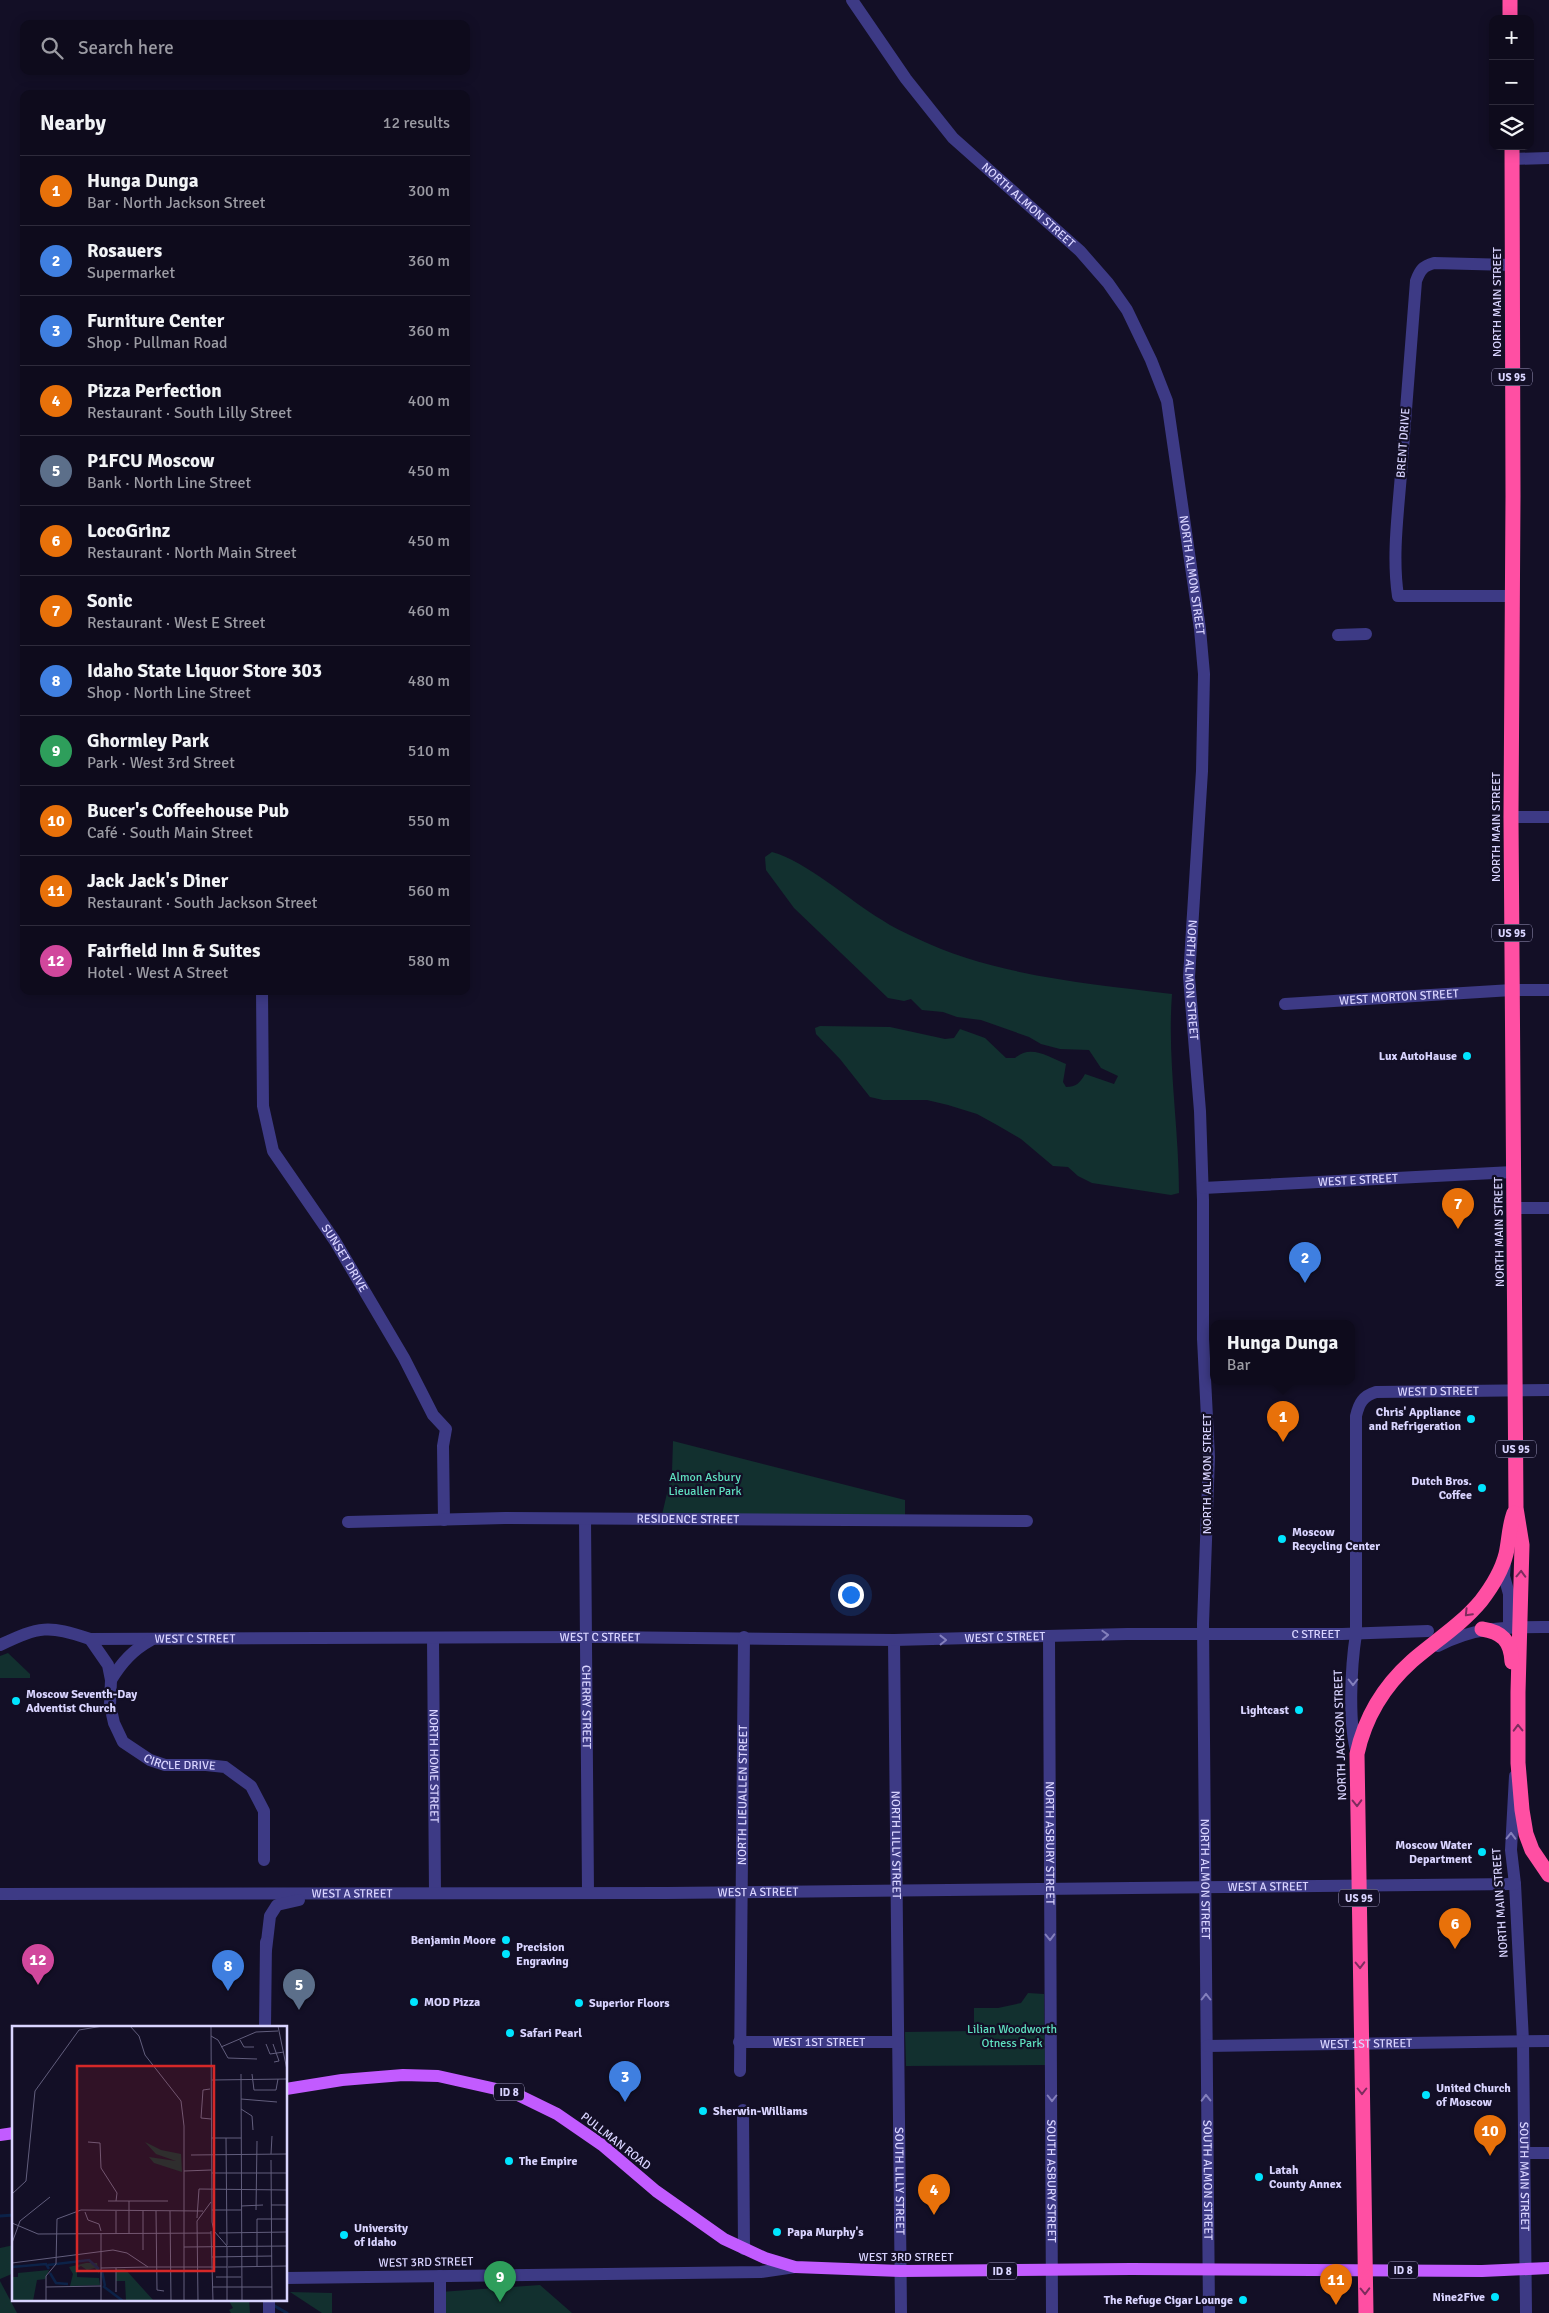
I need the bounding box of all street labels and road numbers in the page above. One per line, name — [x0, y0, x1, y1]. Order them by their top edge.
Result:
street label: NORTH ALMON STREET — [978, 160, 1078, 251]
street label: NORTH MAIN STREET — [1490, 247, 1505, 357]
road number: US 95 — [1492, 368, 1532, 386]
street label: BRENT DRIVE — [1394, 407, 1413, 479]
street label: NORTH ALMON STREET — [1176, 514, 1207, 636]
street label: NORTH MAIN STREET — [1489, 772, 1504, 882]
street label: NORTH ALMON STREET — [1181, 919, 1201, 1041]
road number: US 95 — [1492, 924, 1532, 941]
street label: WEST MORTON STREET — [1339, 986, 1459, 1009]
street label: WEST E STREET — [1317, 1171, 1398, 1190]
street label: NORTH MAIN STREET — [1491, 1177, 1508, 1287]
street label: SUNSET DRIVE — [318, 1221, 371, 1295]
street label: WEST D STREET — [1397, 1384, 1479, 1400]
street label: NORTH ALMON STREET — [1200, 1414, 1215, 1534]
road number: US 95 — [1496, 1440, 1536, 1458]
street label: RESIDENCE STREET — [637, 1512, 739, 1527]
street label: C STREET — [1291, 1627, 1340, 1642]
street label: WEST C STREET — [964, 1629, 1046, 1646]
street label: WEST C STREET — [560, 1630, 640, 1645]
street label: WEST C STREET — [155, 1631, 235, 1647]
street label: CHERRY STREET — [578, 1665, 594, 1749]
street label: NORTH JACKSON STREET — [1331, 1669, 1350, 1801]
street label: NORTH HOME STREET — [426, 1709, 441, 1823]
street label: NORTH LIEUALLEN STREET — [735, 1725, 751, 1865]
street label: CIRCLE DRIVE — [140, 1751, 217, 1774]
street label: NORTH ASBURY STREET — [1042, 1781, 1057, 1905]
street label: NORTH LILLY STREET — [888, 1791, 904, 1899]
street label: NORTH ALMON STREET — [1197, 1819, 1213, 1940]
street label: NORTH MAIN STREET — [1489, 1847, 1512, 1958]
street label: WEST A STREET — [1227, 1879, 1309, 1895]
street label: WEST A STREET — [717, 1885, 799, 1900]
street label: WEST A STREET — [312, 1886, 393, 1902]
road number: US 95 — [1339, 1890, 1379, 1906]
street label: WEST 1ST STREET — [773, 2035, 865, 2050]
street label: WEST 1ST STREET — [1320, 2036, 1412, 2052]
road number: ID 8 — [494, 2084, 524, 2100]
street label: PULLMAN ROAD — [578, 2109, 654, 2174]
street label: SOUTH ASBURY STREET — [1043, 2119, 1059, 2243]
street label: SOUTH ALMON STREET — [1199, 2120, 1215, 2240]
street label: SOUTH MAIN STREET — [1516, 2122, 1532, 2231]
street label: SOUTH LILLY STREET — [891, 2127, 907, 2235]
street label: WEST 3RD STREET — [859, 2250, 954, 2265]
street label: WEST 3RD STREET — [378, 2254, 474, 2271]
road number: ID 8 — [987, 2262, 1017, 2280]
road number: ID 8 — [1388, 2262, 1418, 2278]

